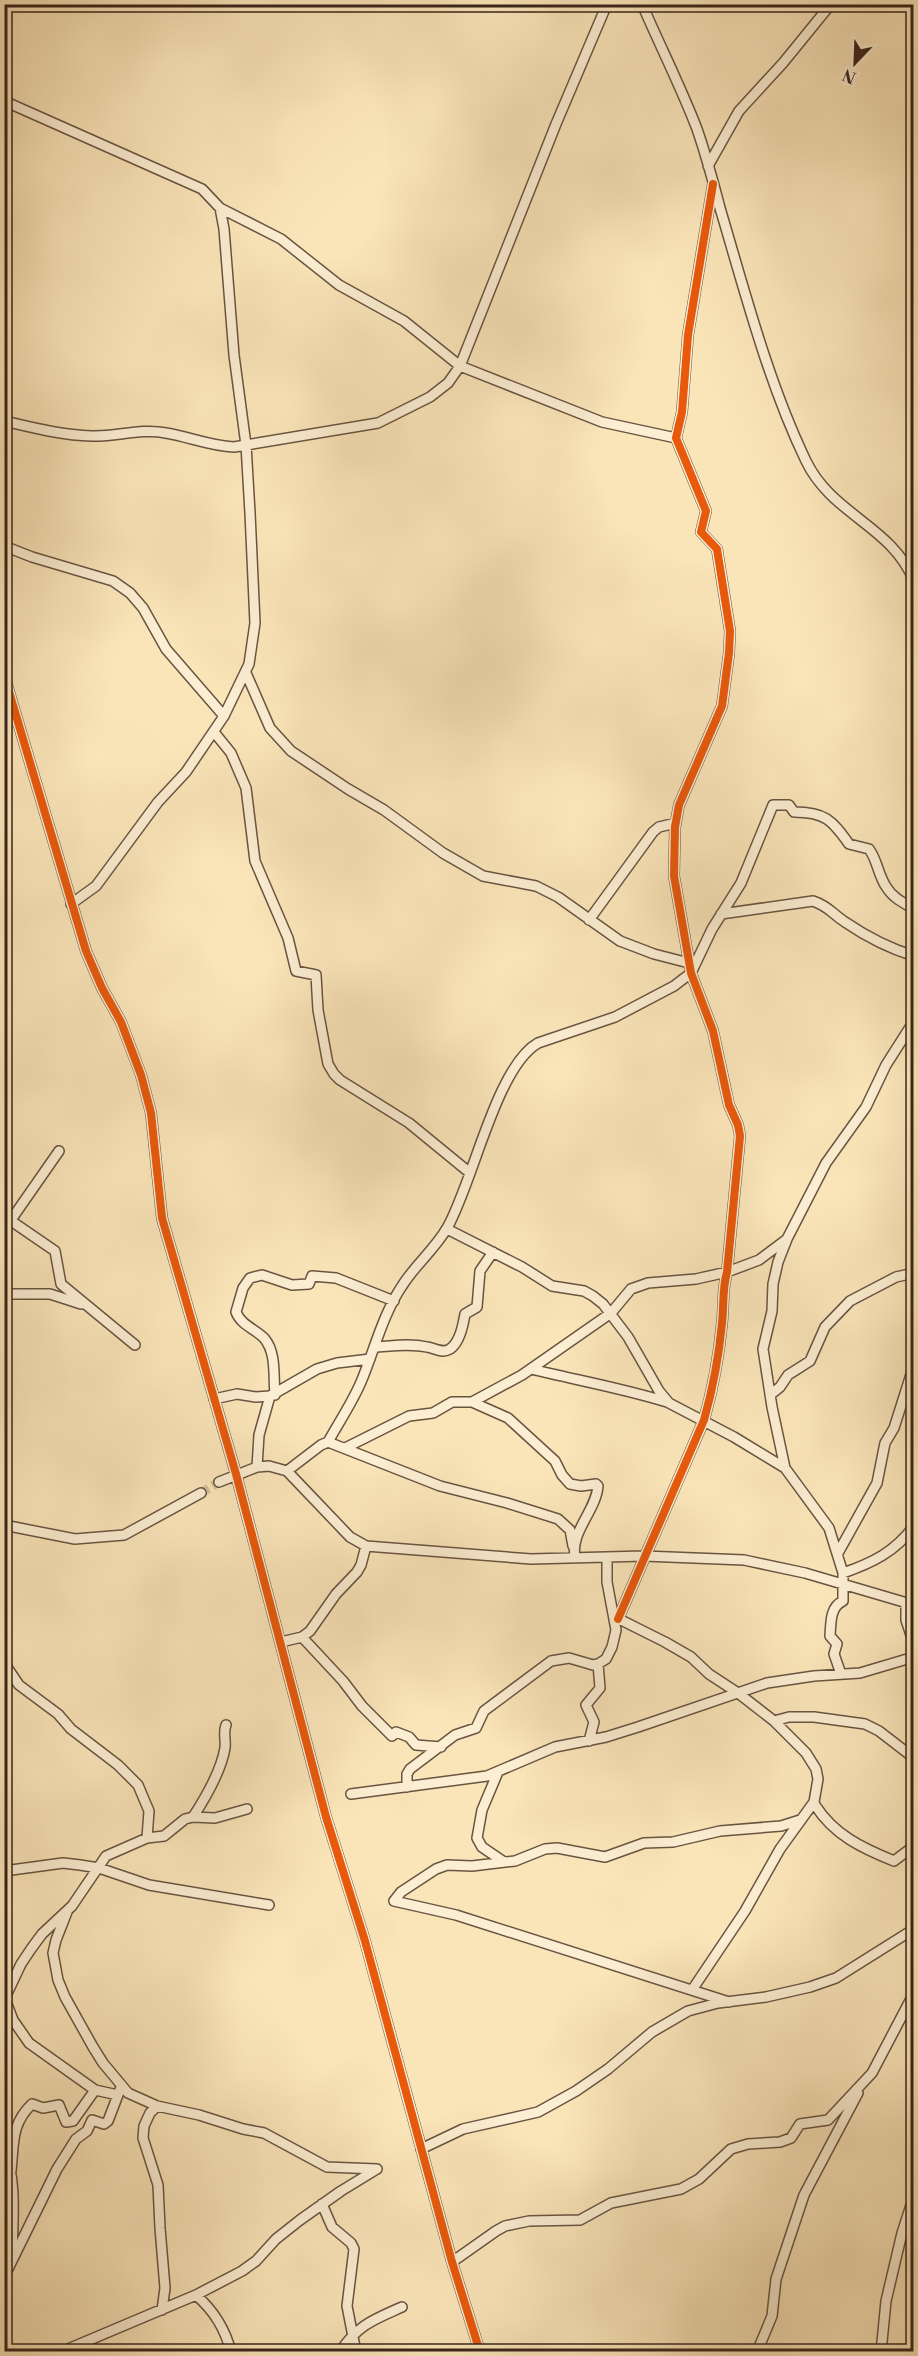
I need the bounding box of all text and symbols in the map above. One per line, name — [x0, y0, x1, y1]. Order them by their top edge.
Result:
north arrow — [825, 33, 885, 93]
text: N — [839, 64, 859, 88]

